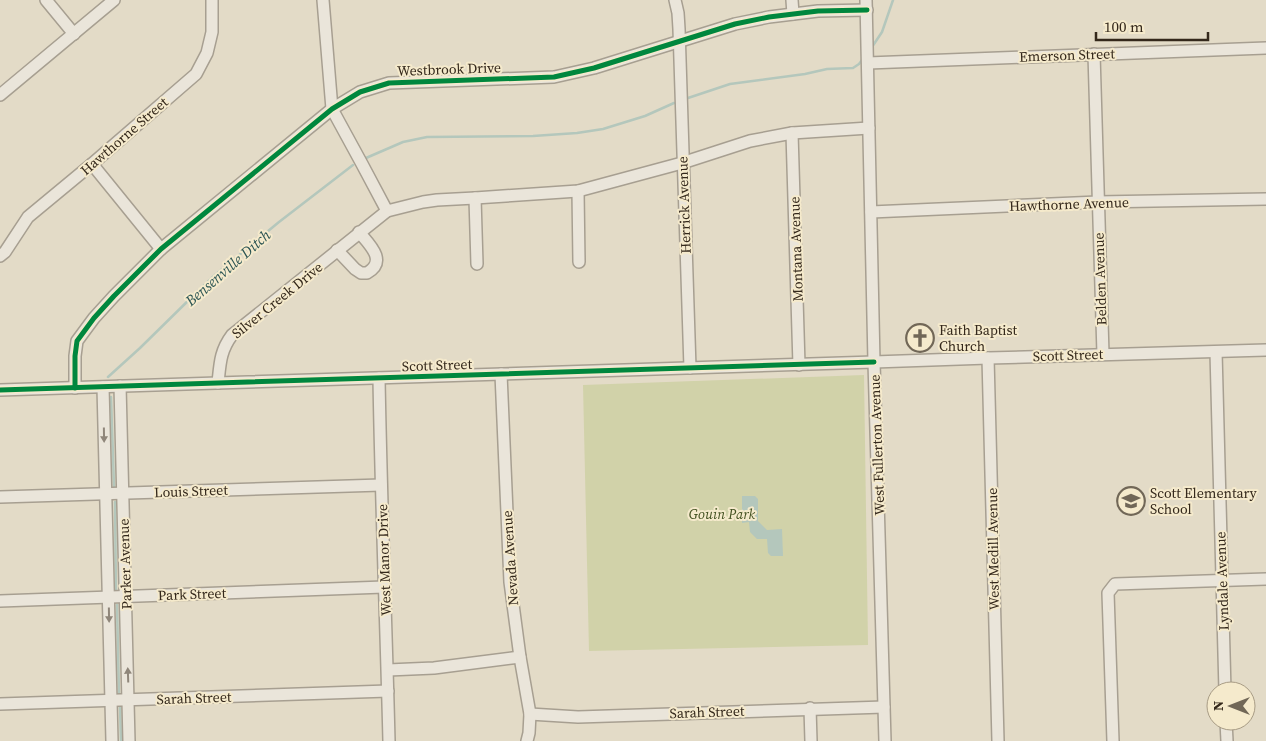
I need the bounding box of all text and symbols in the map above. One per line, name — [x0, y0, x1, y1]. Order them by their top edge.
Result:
scale bar — [1096, 10, 1208, 42]
text: 100 m — [1104, 16, 1144, 37]
street label: Emerson Street — [1019, 43, 1116, 67]
street label: Westbrook Drive — [397, 57, 501, 81]
street label: Hawthorne Street — [76, 92, 172, 180]
street label: Herrick Avenue — [672, 156, 696, 254]
street label: Hawthorne Avenue — [1009, 192, 1129, 216]
street label: Montana Avenue — [784, 196, 808, 302]
water label: Bensenville Ditch — [180, 225, 275, 311]
street label: Belden Avenue — [1088, 232, 1112, 326]
street label: Silver Creek Drive — [227, 257, 327, 343]
place label: Faith Baptist Church — [939, 320, 1018, 356]
church icon: Faith Baptist Church — [905, 323, 935, 353]
street label: Scott Street — [1033, 344, 1104, 366]
street label: Scott Street — [402, 354, 473, 376]
street label: West Fullerton Avenue — [865, 374, 889, 516]
one-way arrow — [100, 428, 108, 444]
street label: Louis Street — [154, 480, 229, 502]
place label: Scott Elementary School — [1150, 483, 1258, 519]
school or university icon: Scott Elementary School — [1116, 486, 1146, 516]
street label: West Medill Avenue — [982, 487, 1004, 611]
street label: West Manor Drive — [372, 504, 396, 616]
park label: Gouin Park — [689, 504, 756, 524]
street label: Nevada Avenue — [497, 510, 523, 606]
street label: Parker Avenue — [113, 518, 137, 610]
street label: Lyndale Avenue — [1210, 531, 1234, 631]
street label: Park Street — [158, 583, 227, 605]
one-way arrow — [105, 608, 113, 624]
one-way arrow — [124, 667, 132, 683]
north arrow — [1206, 681, 1256, 731]
street label: Sarah Street — [156, 687, 232, 709]
street label: Sarah Street — [669, 701, 745, 723]
text: N — [1208, 701, 1228, 711]

